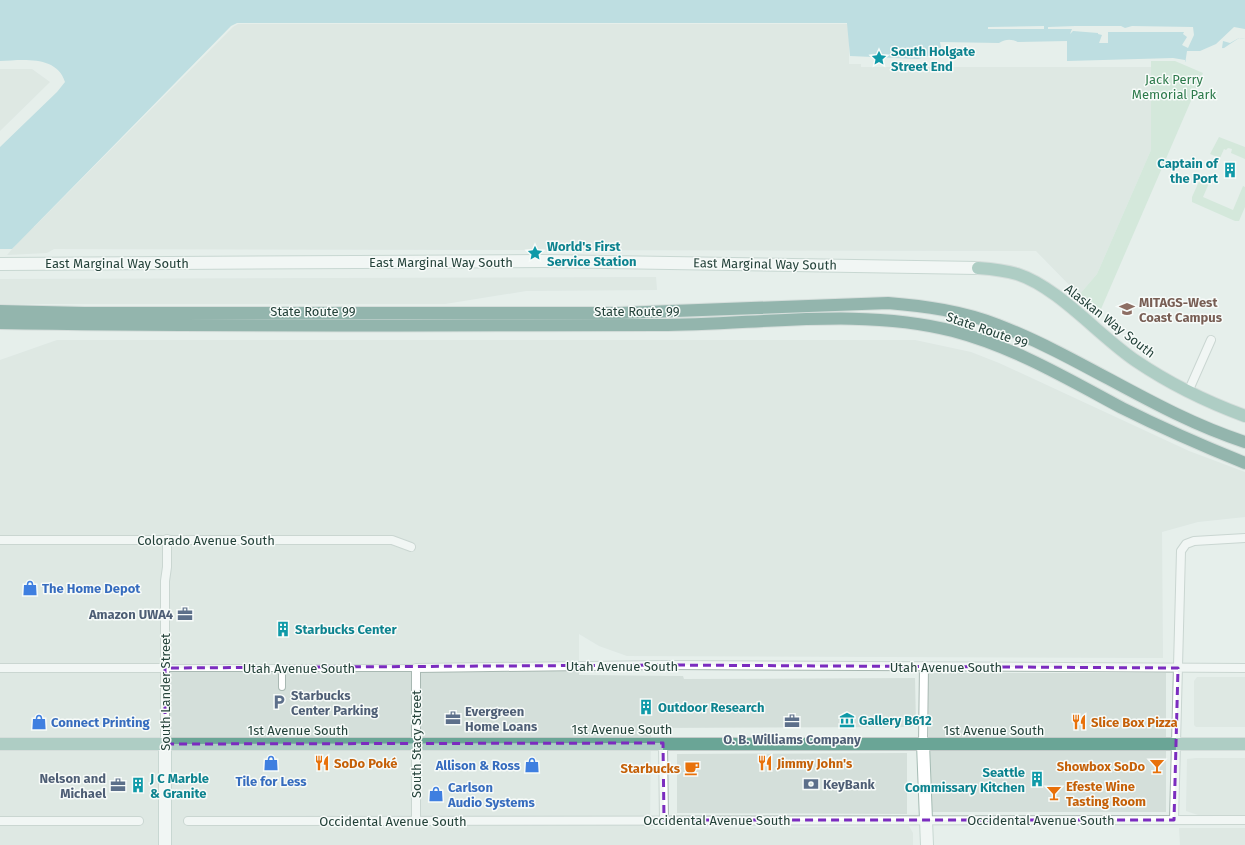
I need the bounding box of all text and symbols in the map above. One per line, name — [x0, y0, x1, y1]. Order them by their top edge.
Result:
place label: South Holgate Street End — [891, 44, 975, 74]
place icon: South Holgate Street End — [870, 49, 888, 67]
park label: Jack Perry Memorial Park — [1132, 72, 1217, 102]
place label: Captain of the Port — [1157, 156, 1219, 186]
building icon: Captain of the Port — [1221, 161, 1239, 179]
place label: World's First Service Station — [547, 239, 637, 269]
place icon: World's First Service Station — [526, 244, 544, 262]
street label: East Marginal Way South — [369, 255, 513, 270]
street label: East Marginal Way South — [693, 255, 837, 273]
street label: East Marginal Way South — [45, 256, 189, 271]
street label: Alaskan Way South — [1062, 281, 1158, 361]
place label: MITAGS-West Coast Campus — [1139, 295, 1223, 325]
school or university icon: MITAGS-West Coast Campus — [1118, 300, 1136, 318]
street label: State Route 99 — [270, 304, 356, 319]
street label: State Route 99 — [594, 304, 680, 319]
street label: State Route 99 — [944, 309, 1030, 351]
street label: Colorado Avenue South — [137, 533, 275, 548]
shop icon: The Home Depot — [21, 579, 39, 597]
place label: The Home Depot — [42, 581, 141, 596]
office icon: Amazon UWA4 — [176, 605, 194, 623]
place label: Amazon UWA4 — [88, 607, 174, 622]
building icon: Starbucks Center — [274, 620, 292, 638]
place label: Starbucks Center — [295, 622, 397, 637]
street label: South Lander Street — [158, 633, 173, 751]
street label: Utah Avenue South — [566, 659, 678, 674]
street label: Utah Avenue South — [890, 660, 1002, 675]
street label: Utah Avenue South — [243, 661, 355, 676]
place label: Starbucks Center Parking — [291, 688, 379, 718]
street label: South Stacy Street — [409, 690, 424, 798]
parking icon: Starbucks Center Parking — [270, 693, 288, 711]
building icon: Outdoor Research — [637, 698, 655, 716]
place label: Outdoor Research — [658, 700, 764, 715]
place label: Evergreen Home Loans — [465, 704, 538, 734]
office icon: Evergreen Home Loans — [444, 709, 462, 727]
museum icon: Gallery B612 — [838, 711, 856, 729]
office icon: O. B. Williams Company — [783, 712, 801, 730]
shop icon: Connect Printing — [30, 713, 48, 731]
place label: Gallery B612 — [859, 713, 932, 728]
restaurant icon: Slice Box Pizza — [1070, 713, 1088, 731]
place label: Connect Printing — [51, 715, 150, 730]
place label: Slice Box Pizza — [1091, 715, 1178, 730]
street label: 1st Avenue South — [572, 722, 672, 737]
street label: 1st Avenue South — [248, 723, 348, 738]
street label: 1st Avenue South — [944, 723, 1044, 738]
place label: O. B. Williams Company — [723, 732, 861, 747]
shop icon: Tile for Less — [262, 754, 280, 772]
restaurant icon: SoDo Poké — [313, 754, 331, 772]
restaurant icon: Jimmy John's — [756, 754, 774, 772]
place label: SoDo Poké — [334, 756, 397, 771]
shop icon: Allison & Ross — [523, 756, 541, 774]
place label: Jimmy John's — [776, 756, 853, 771]
bar icon: Showbox SoDo — [1148, 757, 1166, 775]
place label: Allison & Ross — [435, 758, 521, 773]
cafe icon: Starbucks — [683, 759, 701, 777]
place label: Showbox SoDo — [1057, 759, 1145, 774]
place label: Starbucks — [621, 761, 681, 776]
place label: Seattle Commissary Kitchen — [905, 765, 1025, 795]
building icon: Seattle Commissary Kitchen — [1028, 770, 1046, 788]
place label: Nelson and Michael — [39, 771, 106, 801]
place label: J C Marble & Granite — [149, 771, 209, 801]
place label: Tile for Less — [235, 774, 307, 789]
bank icon: KeyBank — [802, 775, 820, 793]
office icon: Nelson and Michael — [109, 776, 127, 794]
building icon: J C Marble & Granite — [129, 776, 147, 794]
place label: KeyBank — [823, 777, 875, 792]
place label: Efeste Wine Tasting Room — [1066, 779, 1146, 809]
place label: Carlson Audio Systems — [447, 780, 535, 810]
bar icon: Efeste Wine Tasting Room — [1045, 784, 1063, 802]
shop icon: Carlson Audio Systems — [427, 785, 445, 803]
street label: Occidental Avenue South — [643, 813, 791, 828]
street label: Occidental Avenue South — [967, 813, 1115, 828]
street label: Occidental Avenue South — [319, 814, 467, 829]

